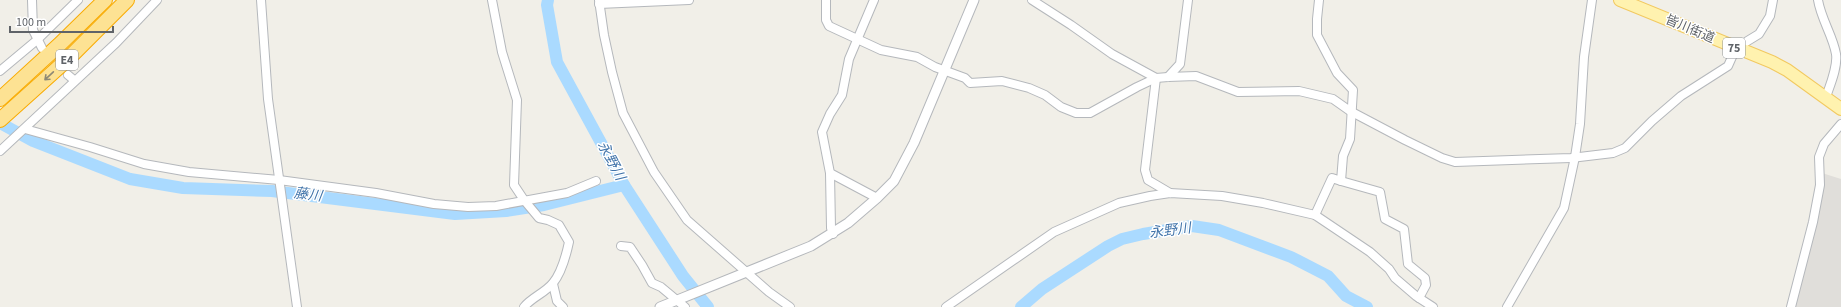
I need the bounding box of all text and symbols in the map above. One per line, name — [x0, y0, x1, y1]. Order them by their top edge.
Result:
scale bar — [10, 8, 113, 34]
street label: 皆川街道 — [1663, 11, 1717, 47]
text: 100 m — [16, 14, 46, 31]
road number: 75 — [1723, 38, 1745, 58]
road number: E4 — [56, 50, 78, 70]
one-way arrow — [45, 71, 55, 80]
water label: 永野川 — [592, 138, 631, 186]
water label: 藤川 — [293, 183, 325, 207]
water label: 永野川 — [1148, 218, 1194, 243]

